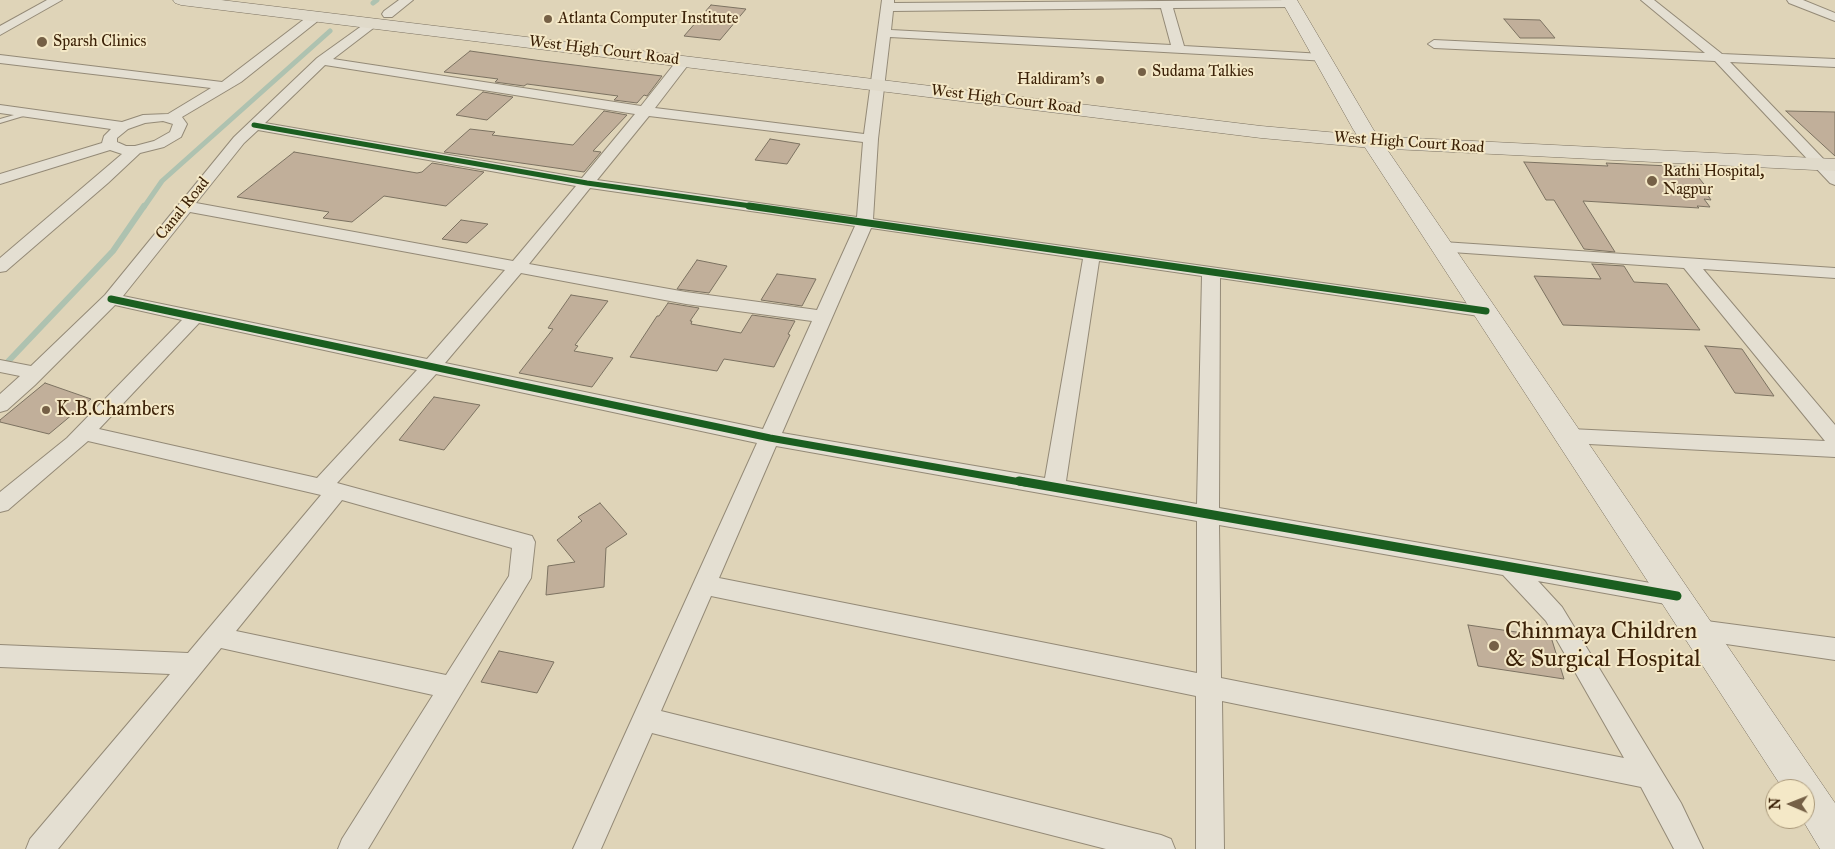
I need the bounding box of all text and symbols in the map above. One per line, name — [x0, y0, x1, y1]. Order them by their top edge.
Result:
place label: Atlanta Computer Institute — [558, 9, 738, 29]
marker: Atlanta Computer Institute — [542, 13, 554, 25]
place label: Sparsh Clinics — [53, 32, 146, 52]
street label: West High Court Road — [528, 32, 680, 70]
marker: Sparsh Clinics — [35, 35, 49, 49]
place label: Sudama Talkies — [1152, 62, 1254, 82]
marker: Sudama Talkies — [1136, 66, 1148, 78]
place label: Haldiram's — [1017, 70, 1090, 90]
marker: Haldiram's — [1094, 74, 1106, 86]
street label: West High Court Road — [930, 81, 1082, 119]
street label: West High Court Road — [1333, 128, 1485, 158]
place label: Rathi Hospital, Nagpur — [1663, 162, 1764, 200]
street label: Canal Road — [152, 174, 214, 244]
marker: Rathi Hospital, Nagpur — [1645, 174, 1659, 188]
place label: K.B.Chambers — [56, 398, 174, 422]
marker: K.B.Chambers — [40, 404, 52, 416]
place label: Chinmaya Children & Surgical Hospital — [1505, 618, 1701, 674]
marker: Chinmaya Children & Surgical Hospital — [1487, 639, 1501, 653]
north arrow — [1765, 779, 1815, 829]
text: N — [1767, 798, 1784, 810]

